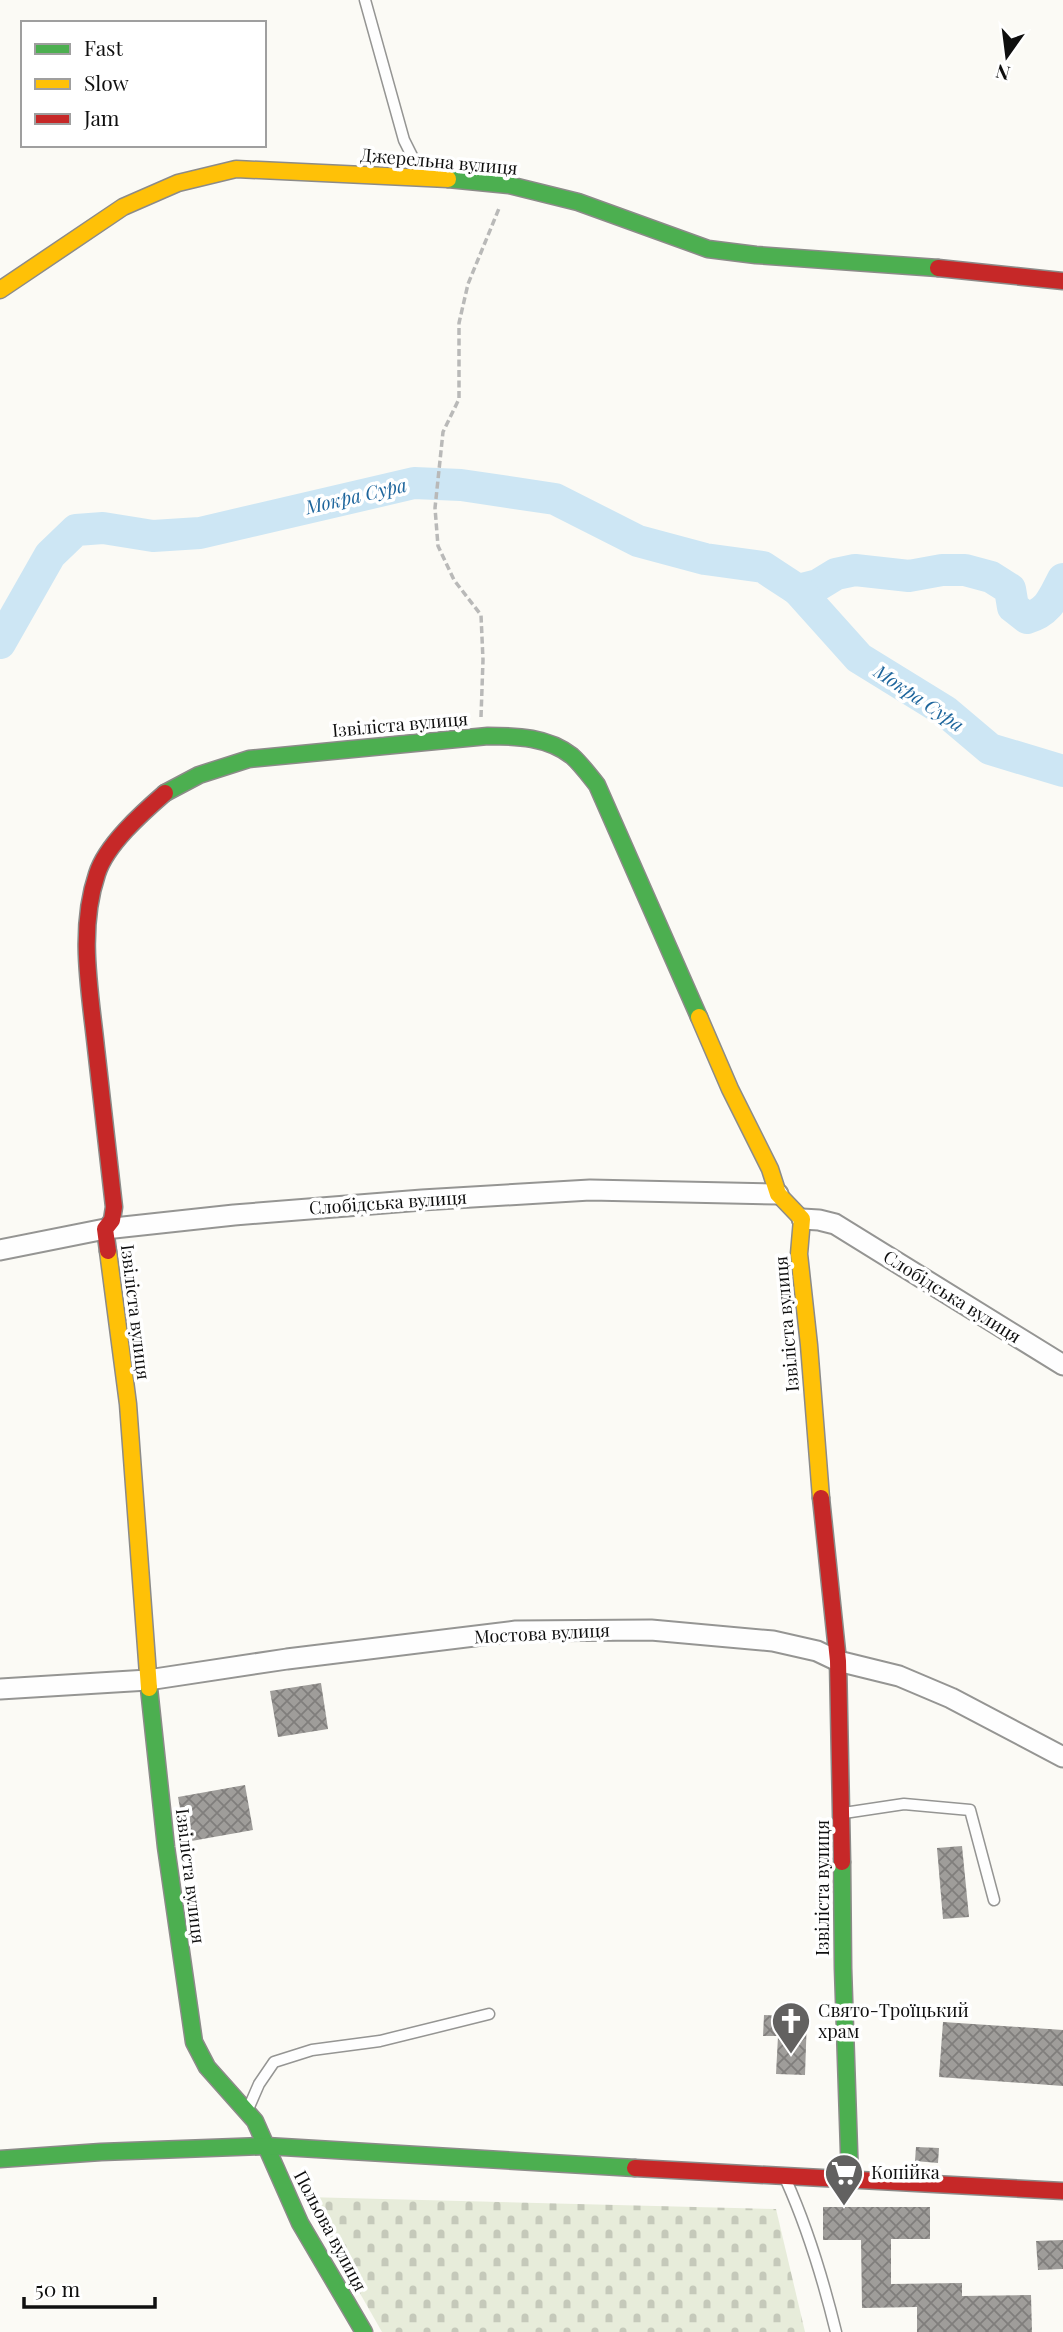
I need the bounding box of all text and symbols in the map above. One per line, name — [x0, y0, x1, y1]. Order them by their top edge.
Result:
legend — [21, 21, 266, 147]
north arrow — [972, 21, 1042, 91]
text: Fast — [84, 33, 123, 61]
text: N — [993, 59, 1012, 88]
text: Slow — [84, 68, 129, 96]
text: Jam — [83, 103, 120, 131]
street label: Джерельна вулиця — [360, 142, 519, 180]
water label: Мокра Сура — [301, 471, 409, 520]
water label: Мокра Сура — [869, 657, 970, 737]
street label: Ізвіліста вулиця — [331, 706, 469, 742]
street label: Слобідська вулиця — [308, 1184, 468, 1219]
street label: Ізвіліста вулиця — [116, 1243, 156, 1381]
street label: Слобідська вулиця — [879, 1244, 1026, 1348]
street label: Ізвіліста вулиця — [768, 1255, 804, 1393]
street label: Мостова вулиця — [473, 1617, 611, 1649]
street label: Ізвіліста вулиця — [171, 1807, 211, 1945]
street label: Ізвіліста вулиця — [810, 1820, 834, 1956]
place label: Свято-Троїцький храм — [818, 1998, 969, 2043]
church icon: Свято-Троїцький храм — [770, 2000, 812, 2055]
supermarket icon: Копійка — [823, 2152, 865, 2207]
place label: Копійка — [871, 2160, 940, 2184]
street label: Польова вулиця — [289, 2166, 373, 2295]
scale bar — [24, 2266, 156, 2310]
text: 50 m — [35, 2274, 81, 2302]

